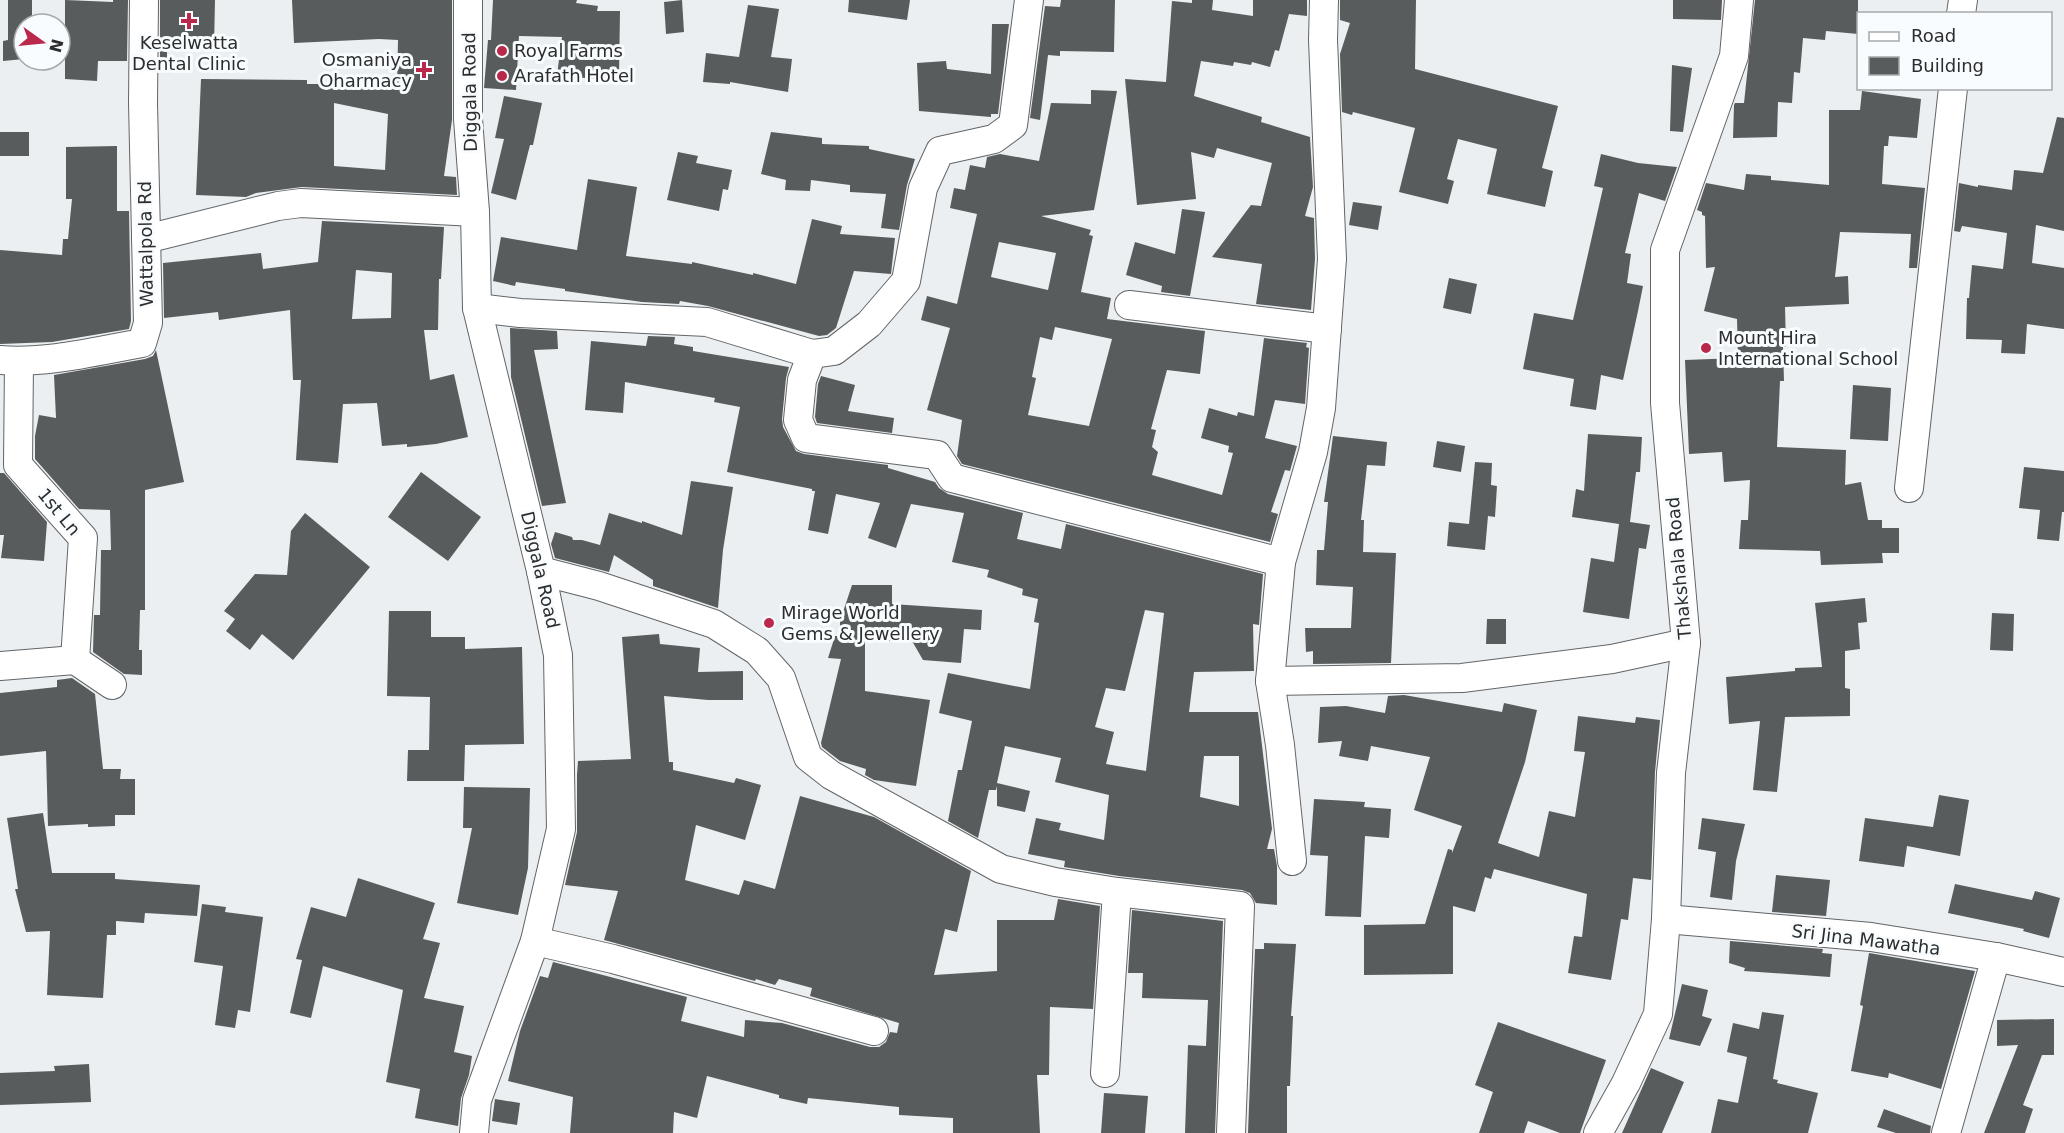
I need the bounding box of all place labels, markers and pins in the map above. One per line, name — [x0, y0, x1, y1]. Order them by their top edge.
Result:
marker: Keselwatta Dental Clinic — [180, 12, 198, 30]
place label: Keselwatta Dental Clinic — [132, 32, 246, 74]
place label: Royal Farms — [514, 40, 623, 61]
marker: Royal Farms — [495, 44, 509, 58]
place label: Osmaniya Oharmacy — [319, 49, 412, 91]
marker: Osmaniya Oharmacy — [417, 63, 431, 77]
place label: Arafath Hotel — [514, 65, 634, 86]
marker: Arafath Hotel — [495, 69, 509, 83]
place label: Mount Hira International School — [1718, 327, 1898, 369]
marker: Mount Hira International School — [1699, 341, 1713, 355]
place label: Mirage World Gems & Jewellery — [781, 602, 940, 644]
marker: Mirage World Gems & Jewellery — [762, 616, 776, 630]

